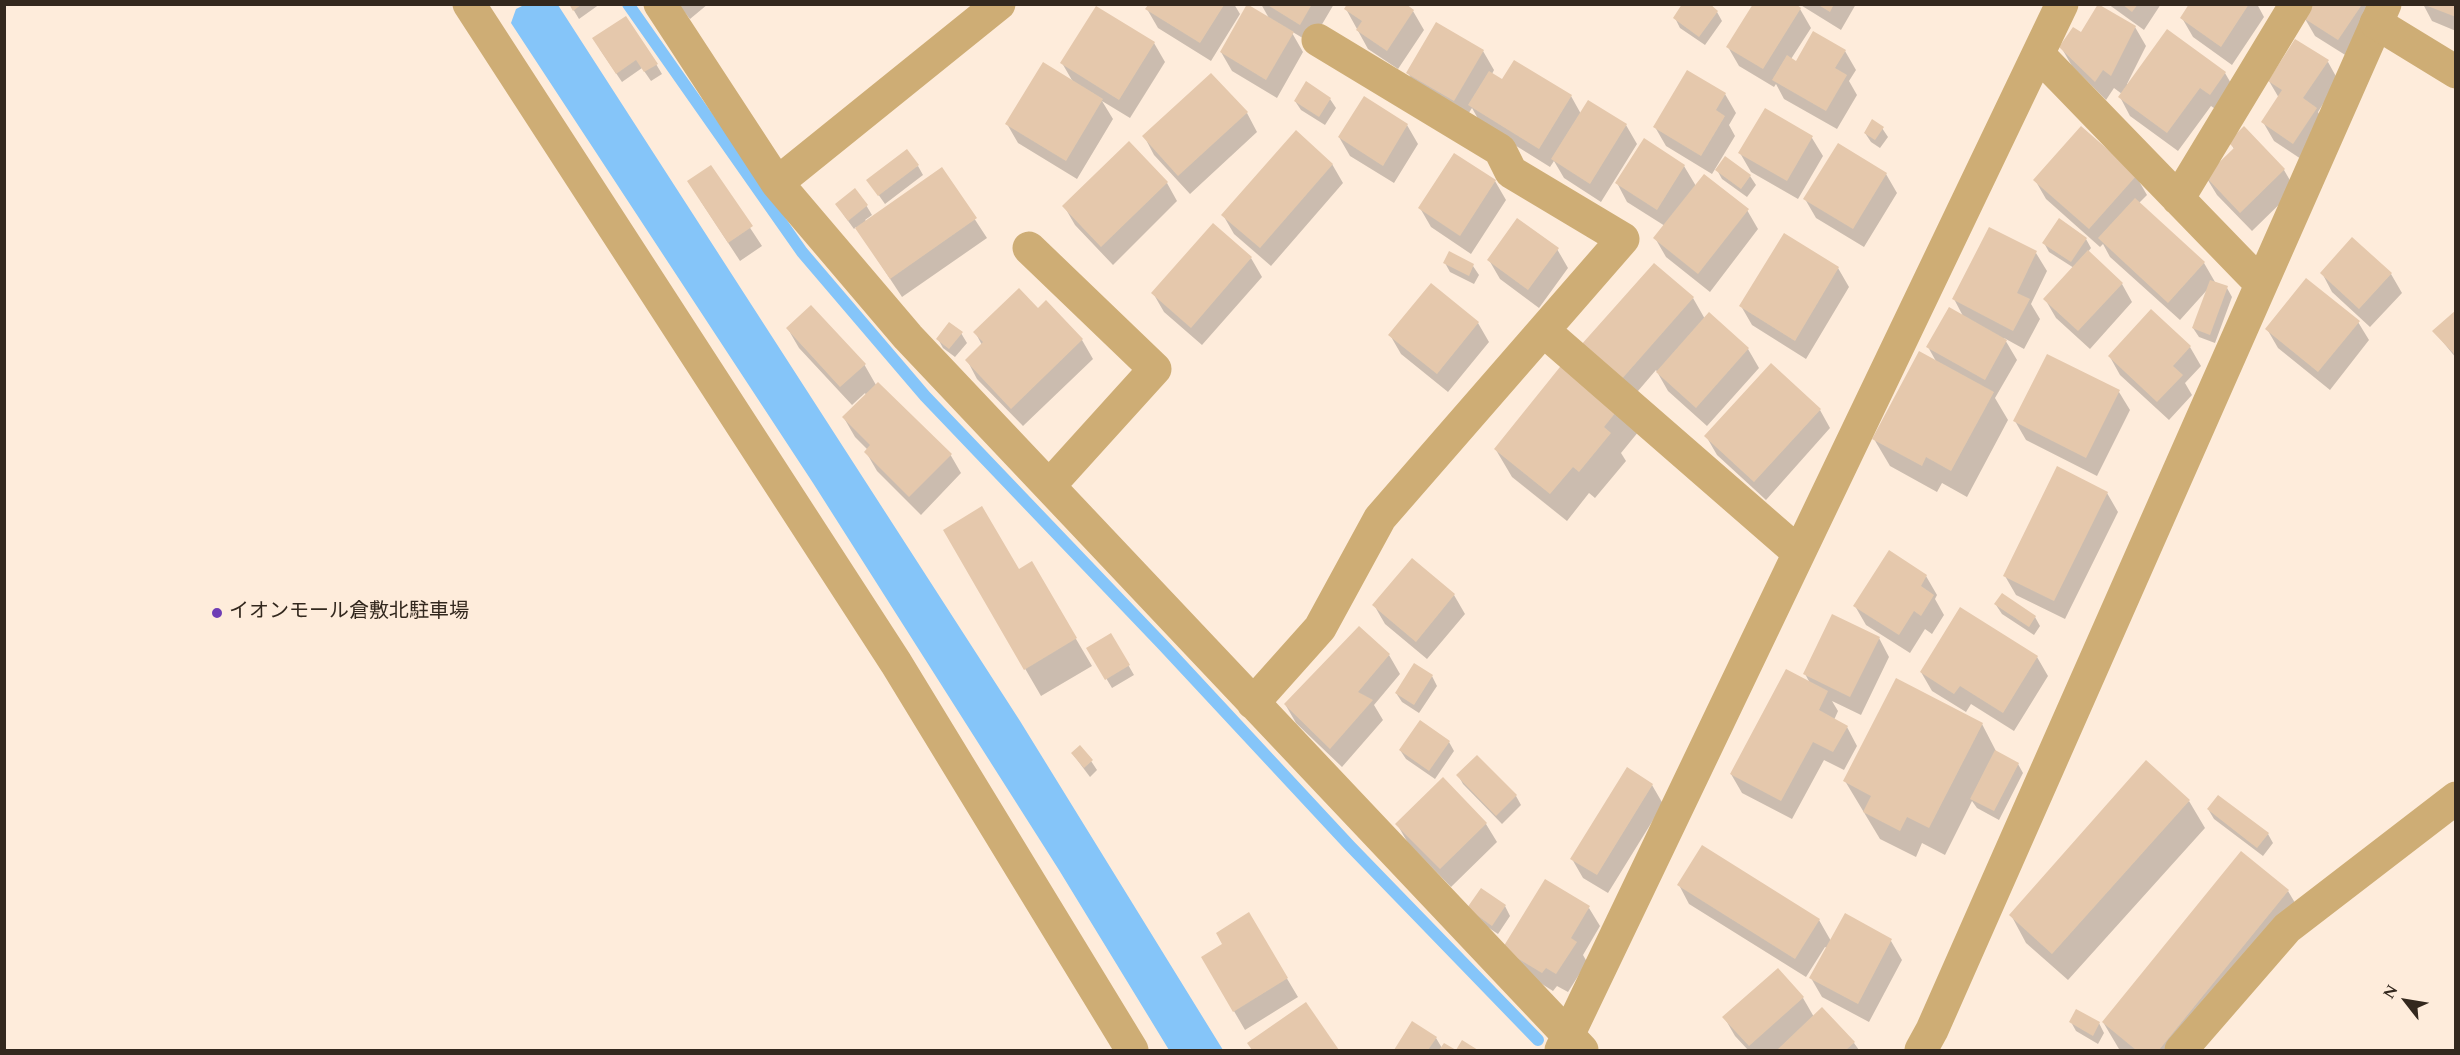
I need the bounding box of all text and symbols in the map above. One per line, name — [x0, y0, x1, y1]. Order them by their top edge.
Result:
place label: イオンモール倉敷北駐車場 — [229, 601, 469, 625]
marker: イオンモール倉敷北駐車場 — [210, 606, 224, 620]
north arrow — [2376, 971, 2436, 1031]
text: N — [2377, 980, 2404, 1004]

